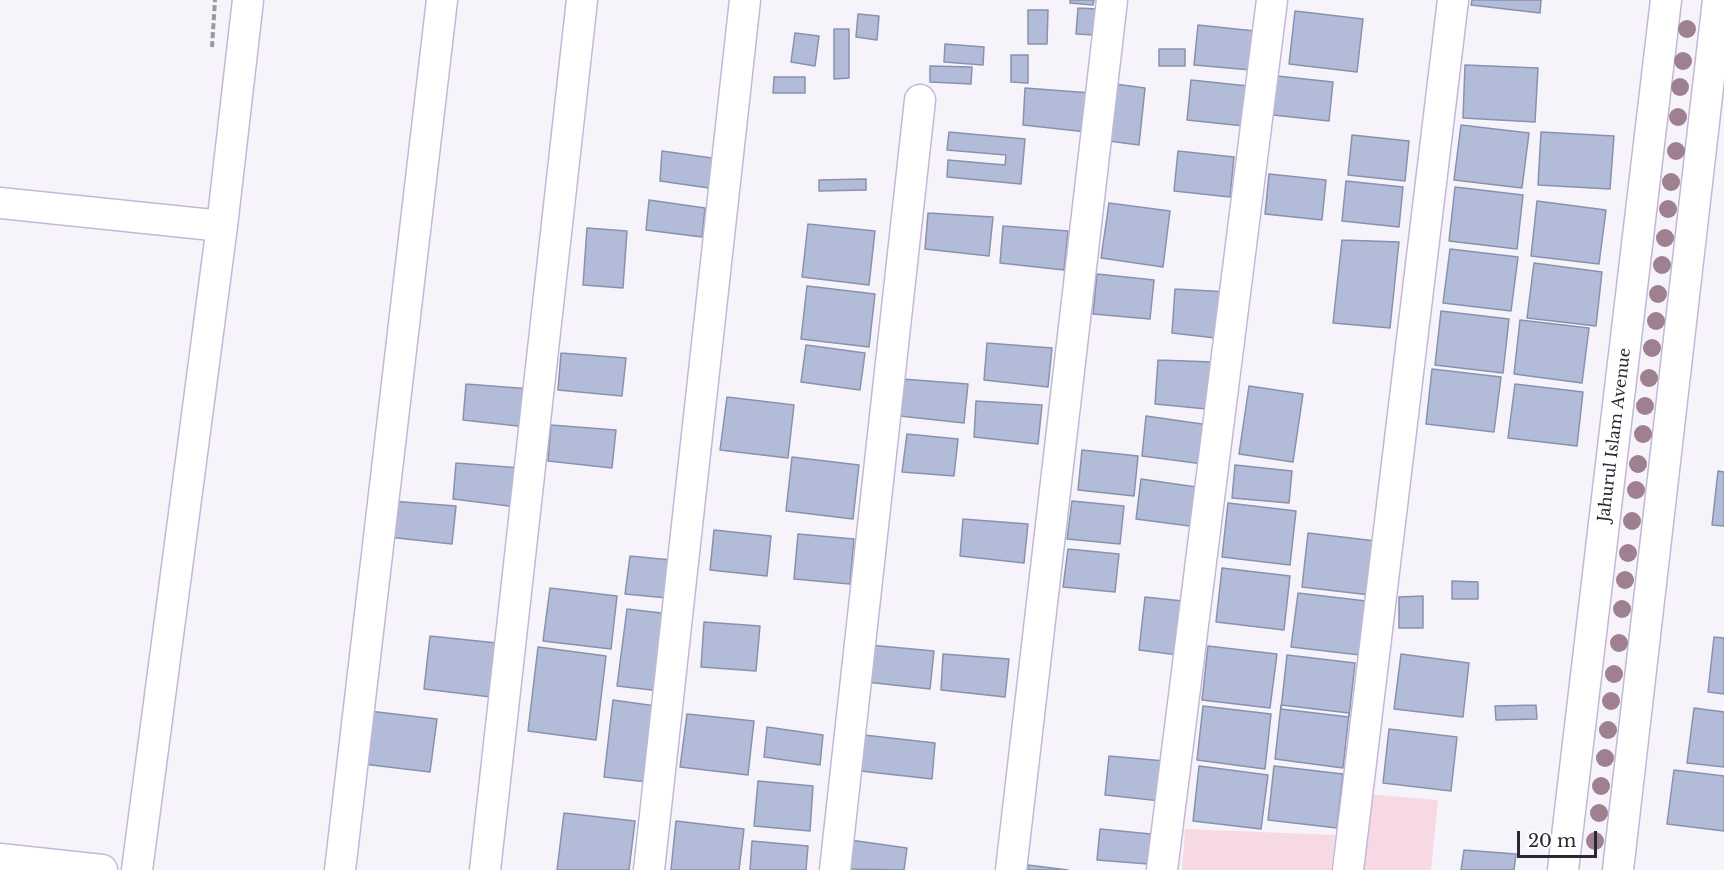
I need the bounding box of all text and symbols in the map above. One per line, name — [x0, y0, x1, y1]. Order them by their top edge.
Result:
street label: Jahurul Islam Avenue — [1595, 347, 1635, 523]
scale bar — [1520, 819, 1600, 857]
text: 20 m — [1528, 830, 1576, 852]

